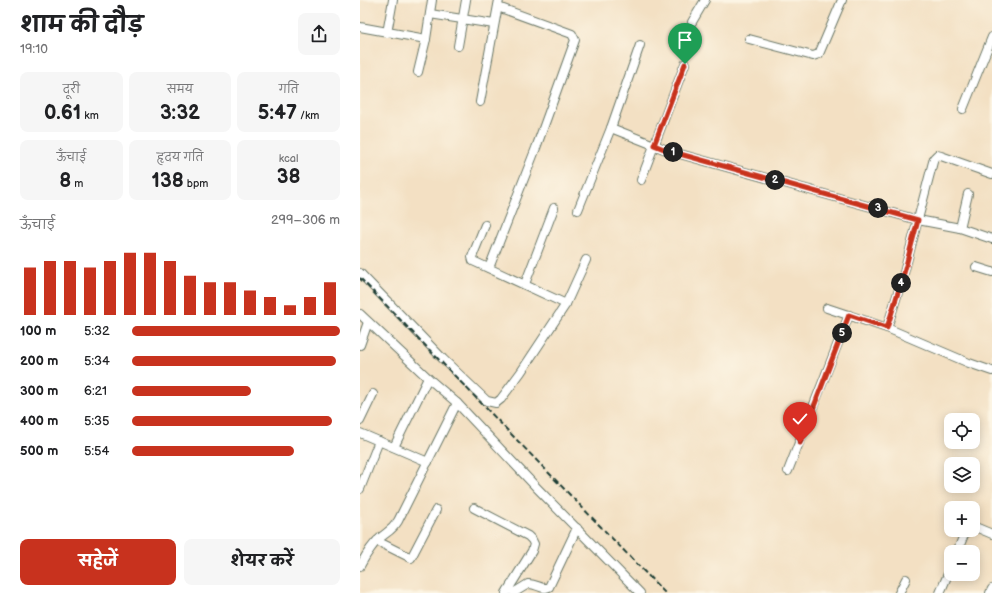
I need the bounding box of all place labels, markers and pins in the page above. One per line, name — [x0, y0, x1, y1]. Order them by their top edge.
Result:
pin — [668, 23, 702, 64]
pin: 1 — [663, 142, 683, 162]
pin: 2 — [765, 170, 785, 190]
pin: 3 — [868, 198, 888, 218]
pin: 4 — [891, 273, 911, 293]
pin: 5 — [832, 323, 852, 343]
pin — [783, 402, 817, 443]

